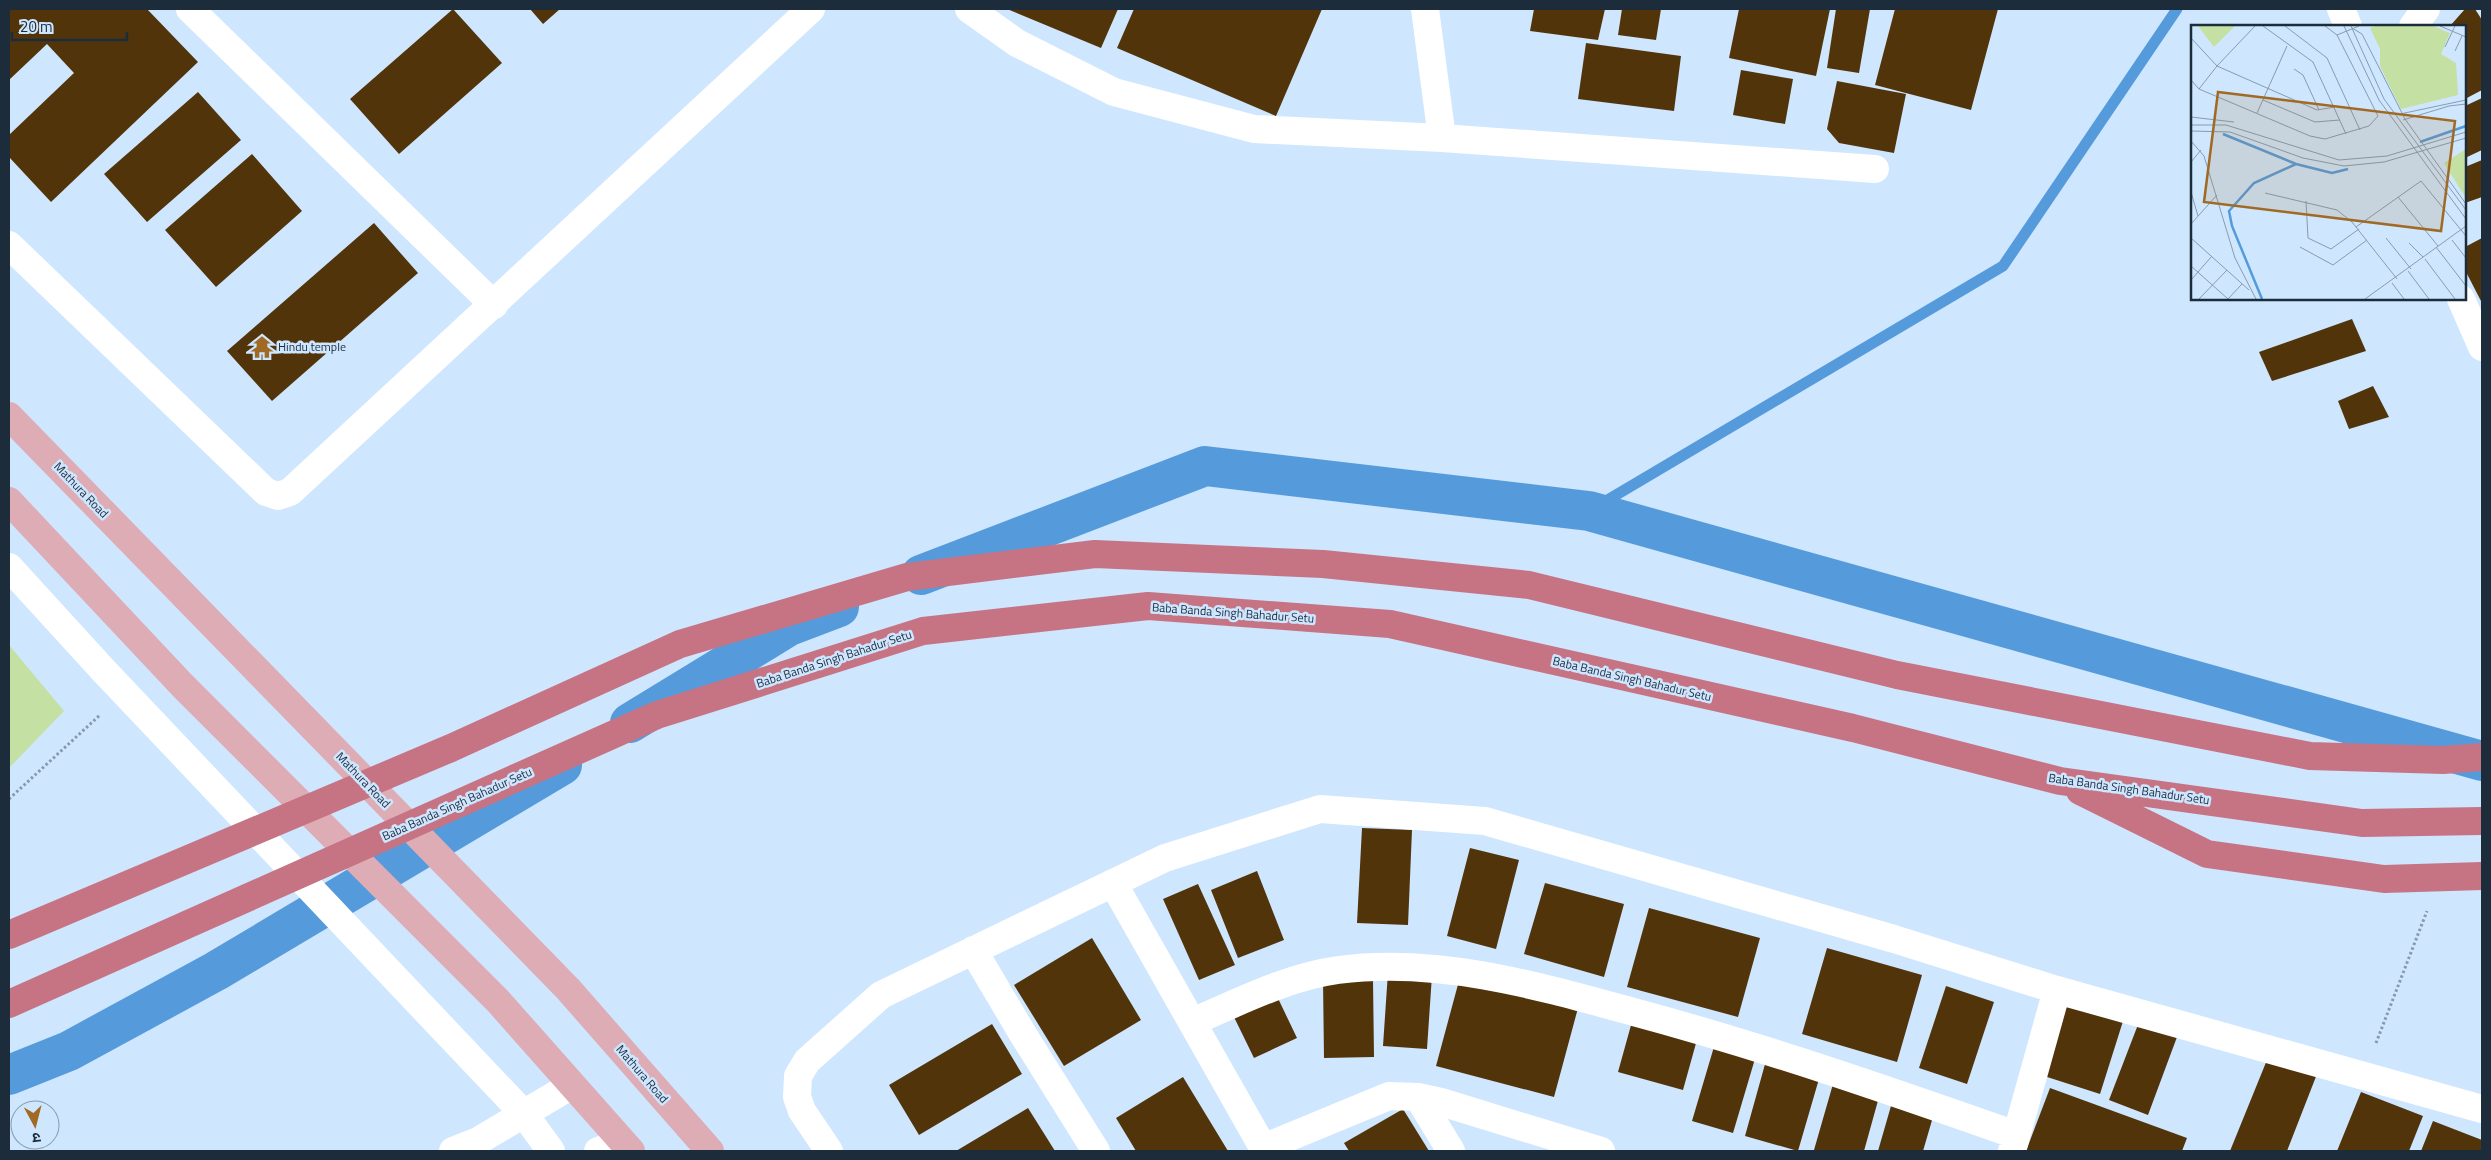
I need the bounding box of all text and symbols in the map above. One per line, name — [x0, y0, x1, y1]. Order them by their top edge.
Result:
scale bar — [12, 10, 128, 42]
text: 20 m — [20, 15, 53, 38]
inset map — [2191, 25, 2466, 300]
temple icon: Hindu temple — [249, 334, 275, 360]
place label: Hindu temple — [278, 337, 346, 356]
street label: Mathura Road — [50, 457, 113, 522]
street label: Baba Banda Singh Bahadur Setu — [1151, 597, 1315, 628]
street label: Baba Banda Singh Bahadur Setu — [754, 624, 914, 693]
street label: Baba Banda Singh Bahadur Setu — [1551, 651, 1713, 706]
street label: Mathura Road — [332, 747, 395, 812]
street label: Baba Banda Singh Bahadur Setu — [379, 762, 535, 845]
street label: Baba Banda Singh Bahadur Setu — [2047, 768, 2211, 809]
street label: Mathura Road — [612, 1040, 673, 1107]
north arrow — [10, 1100, 60, 1150]
text: उ — [31, 1127, 42, 1149]

